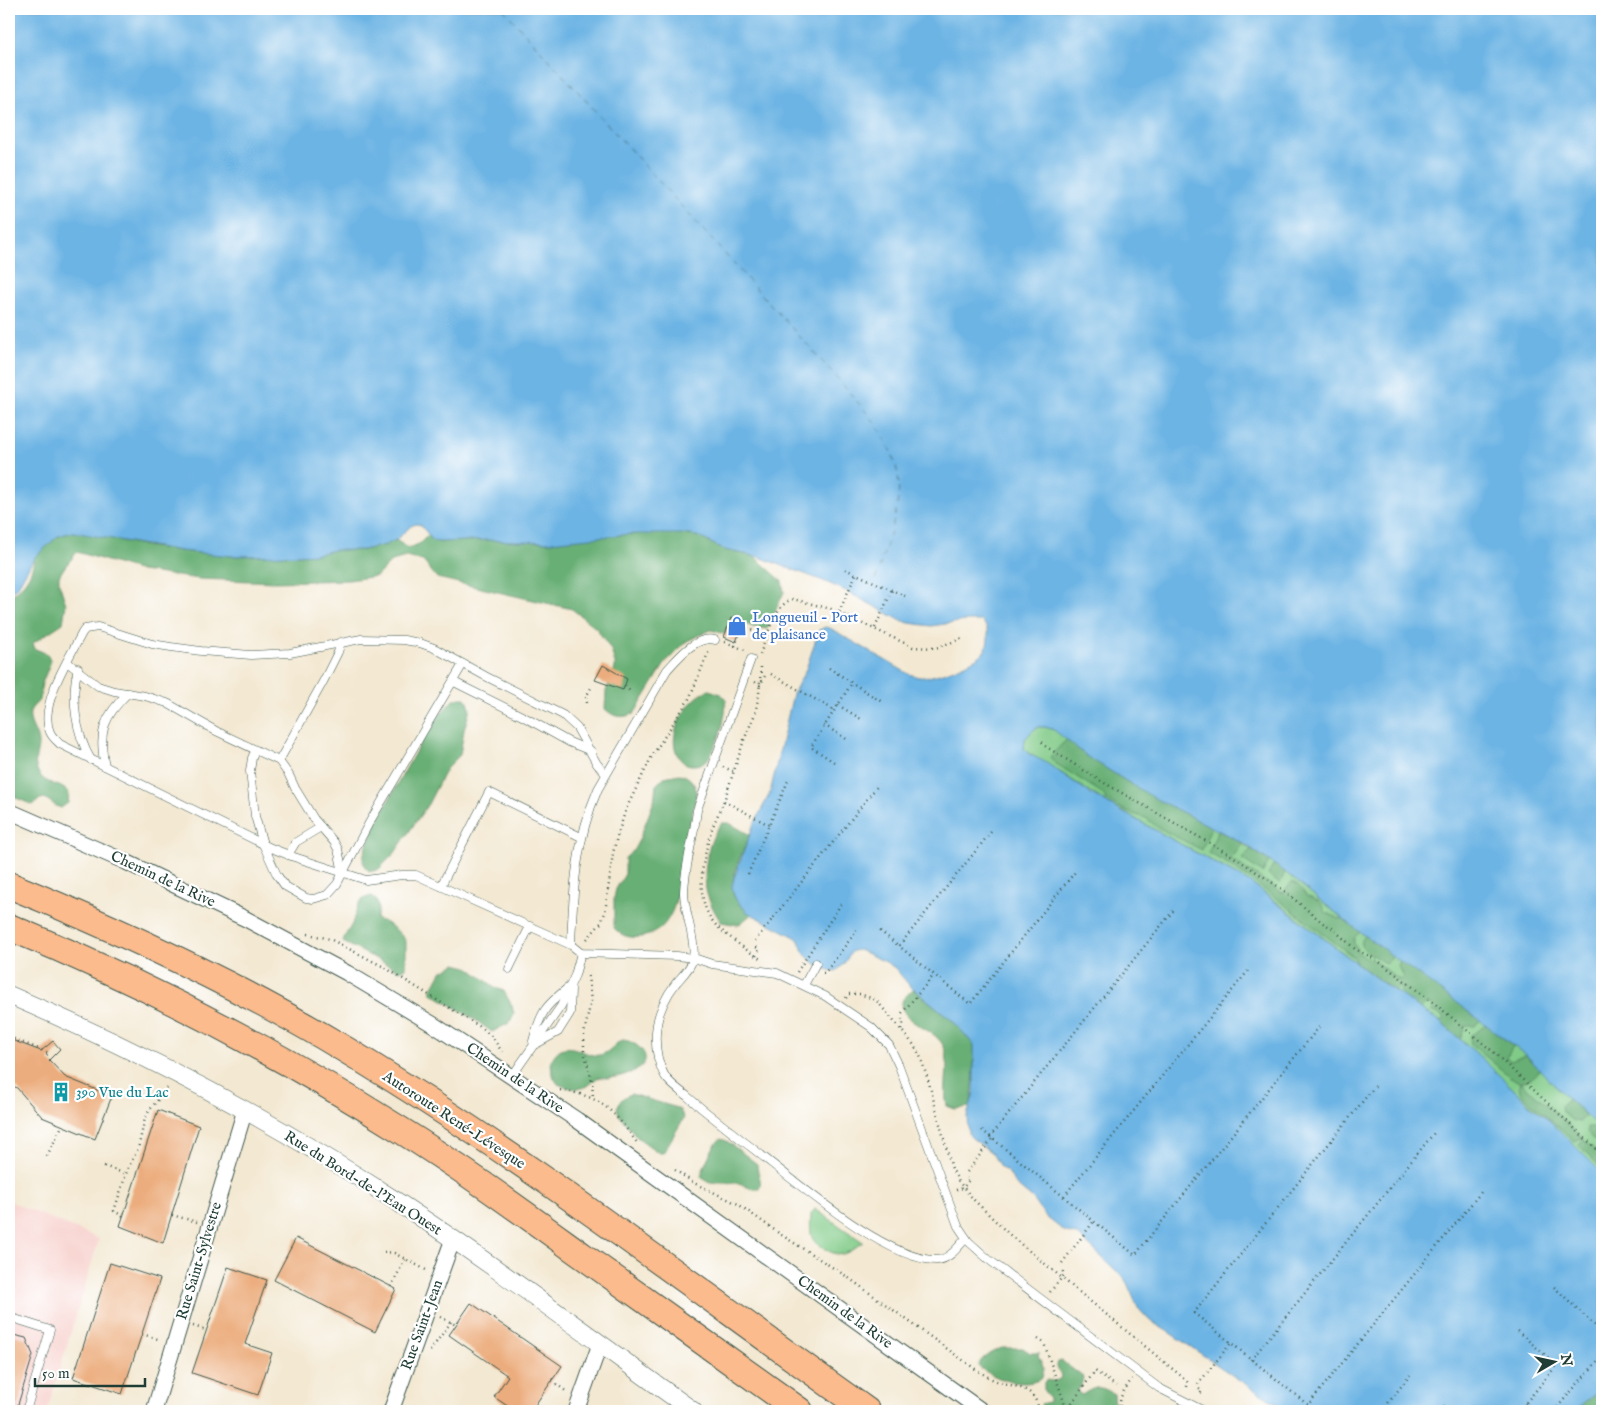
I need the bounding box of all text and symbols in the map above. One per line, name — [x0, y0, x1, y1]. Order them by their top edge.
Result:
place label: Longueuil - Port de plaisance — [752, 608, 858, 644]
shop icon: Longueuil - Port de plaisance — [726, 615, 748, 637]
street label: Chemin de la Rive — [108, 846, 218, 912]
street label: Chemin de la Rive — [463, 1038, 567, 1118]
street label: Autoroute René-Lévesque — [378, 1066, 529, 1173]
building icon: 390 Vue du Lac — [50, 1081, 72, 1103]
place label: 390 Vue du Lac — [76, 1083, 169, 1102]
street label: Rue du Bord-de-l'Eau Ouest — [281, 1127, 445, 1239]
street label: Rue Saint-Sylvestre — [172, 1200, 226, 1322]
street label: Chemin de la Rive — [794, 1271, 896, 1353]
street label: Rue Saint-Jean — [397, 1277, 447, 1373]
north arrow — [1528, 1338, 1578, 1388]
text: N — [1556, 1352, 1576, 1368]
scale bar — [35, 1355, 145, 1387]
text: 50 m — [42, 1364, 70, 1383]

